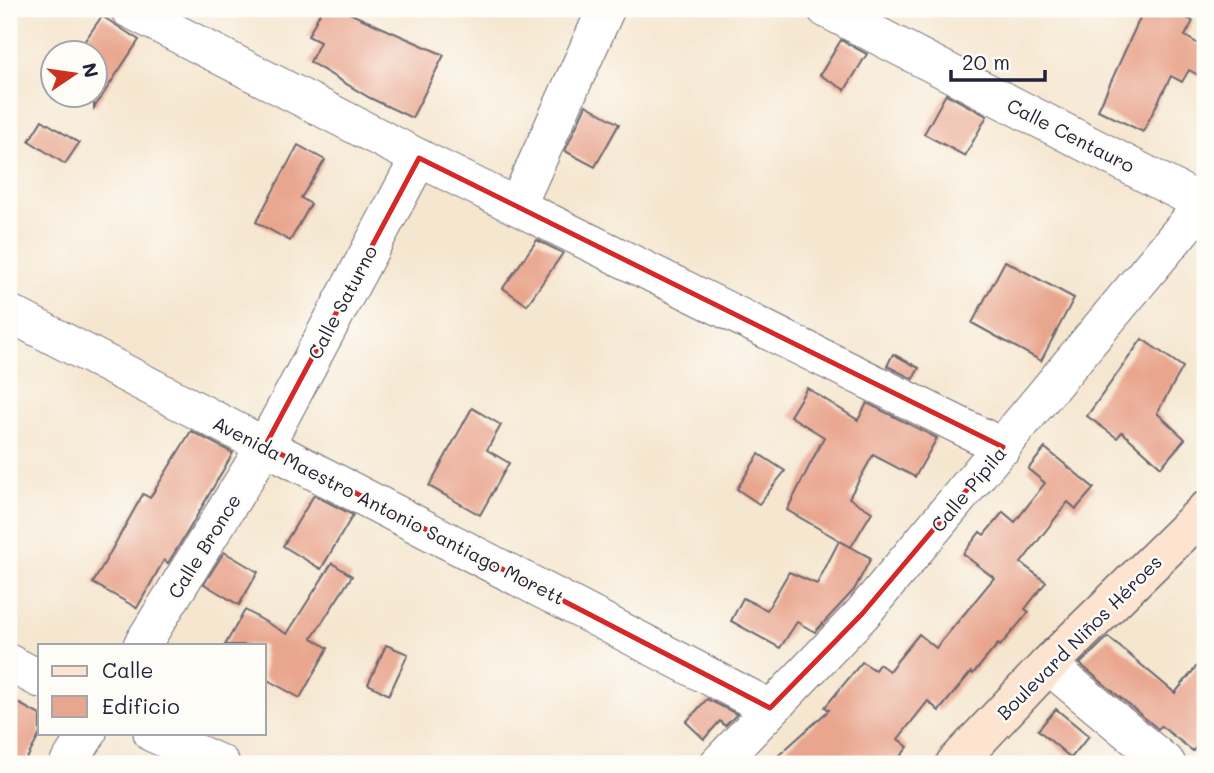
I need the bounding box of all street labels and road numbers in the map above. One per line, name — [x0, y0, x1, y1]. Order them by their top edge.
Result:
street label: Calle Centauro — [1003, 92, 1139, 178]
street label: Calle Saturno — [302, 241, 382, 363]
street label: Avenida Maestro Antonio Santiago Morett — [209, 410, 569, 610]
street label: Calle Pípila — [925, 441, 1011, 537]
street label: Calle Bronce — [162, 489, 246, 603]
street label: Boulevard Niños Héroes — [991, 549, 1167, 725]

